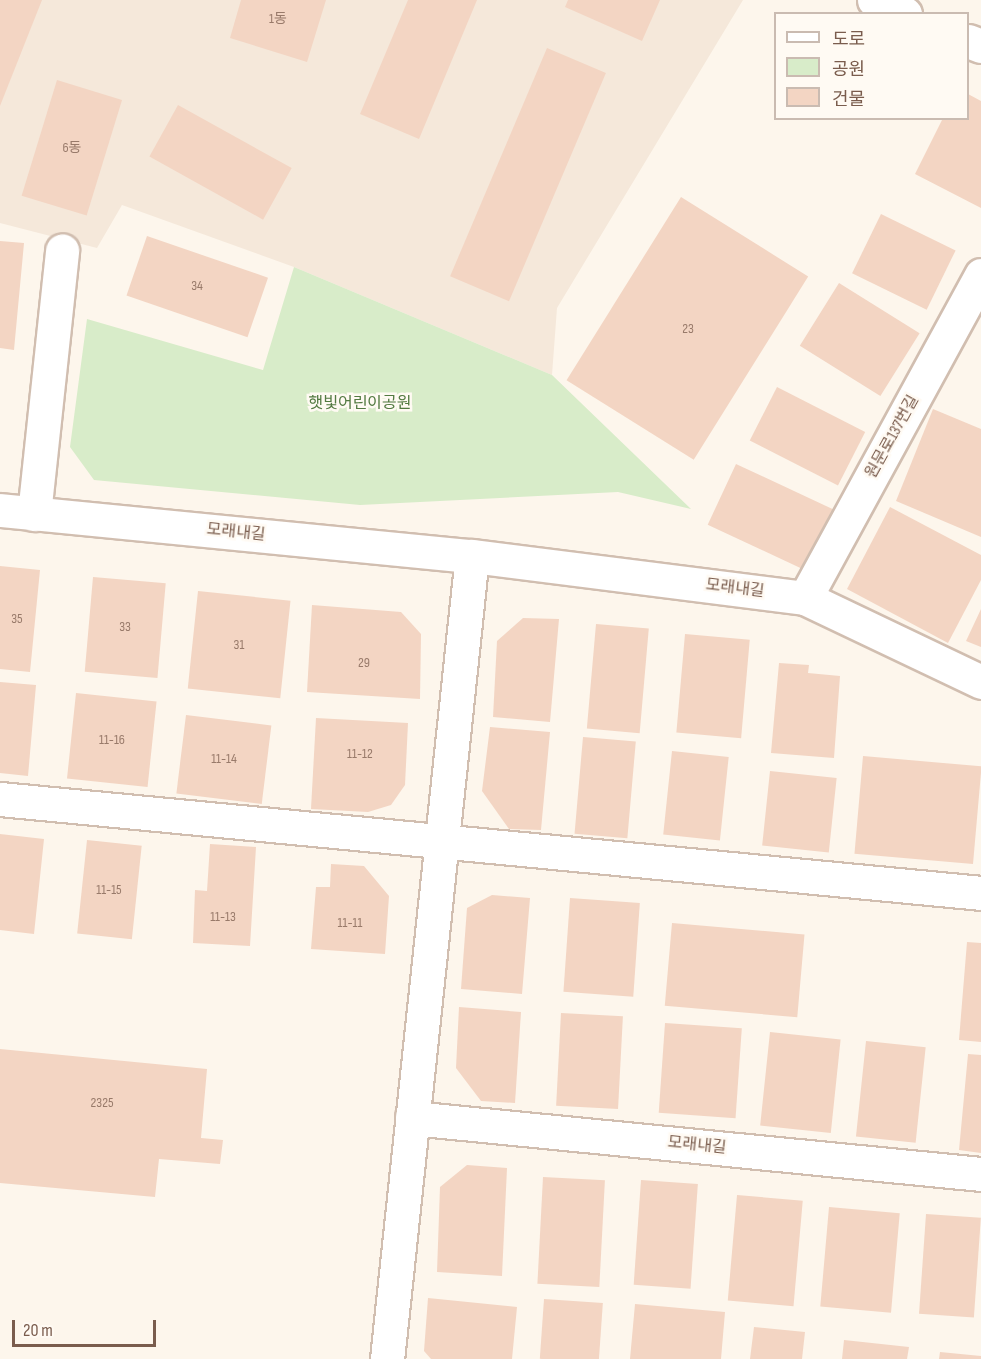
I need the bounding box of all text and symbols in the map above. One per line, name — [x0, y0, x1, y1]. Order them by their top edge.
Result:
house number: 1동 — [269, 11, 287, 27]
legend — [774, 12, 969, 120]
text: 도로 — [832, 29, 865, 50]
text: 공원 — [832, 59, 865, 80]
text: 건물 — [832, 89, 865, 110]
house number: 6동 — [62, 140, 82, 156]
house number: 34 — [191, 278, 203, 294]
house number: 23 — [682, 321, 694, 337]
street label: 원문로137번길 — [862, 392, 924, 482]
park label: 햇빛어린이공원 — [308, 394, 412, 414]
street label: 모래내길 — [206, 520, 266, 546]
street label: 모래내길 — [705, 576, 765, 602]
house number: 35 — [11, 611, 23, 627]
house number: 33 — [119, 619, 131, 635]
house number: 31 — [234, 637, 244, 653]
house number: 29 — [358, 655, 370, 671]
house number: 11-16 — [99, 732, 125, 748]
house number: 11-12 — [347, 746, 373, 762]
house number: 11-14 — [211, 751, 237, 767]
house number: 11-15 — [96, 882, 122, 898]
house number: 11-13 — [210, 909, 236, 925]
house number: 11-11 — [338, 915, 362, 931]
house number: 2325 — [90, 1095, 114, 1111]
street label: 모래내길 — [667, 1133, 727, 1159]
scale bar — [15, 1308, 159, 1346]
text: 20 m — [23, 1320, 53, 1341]

